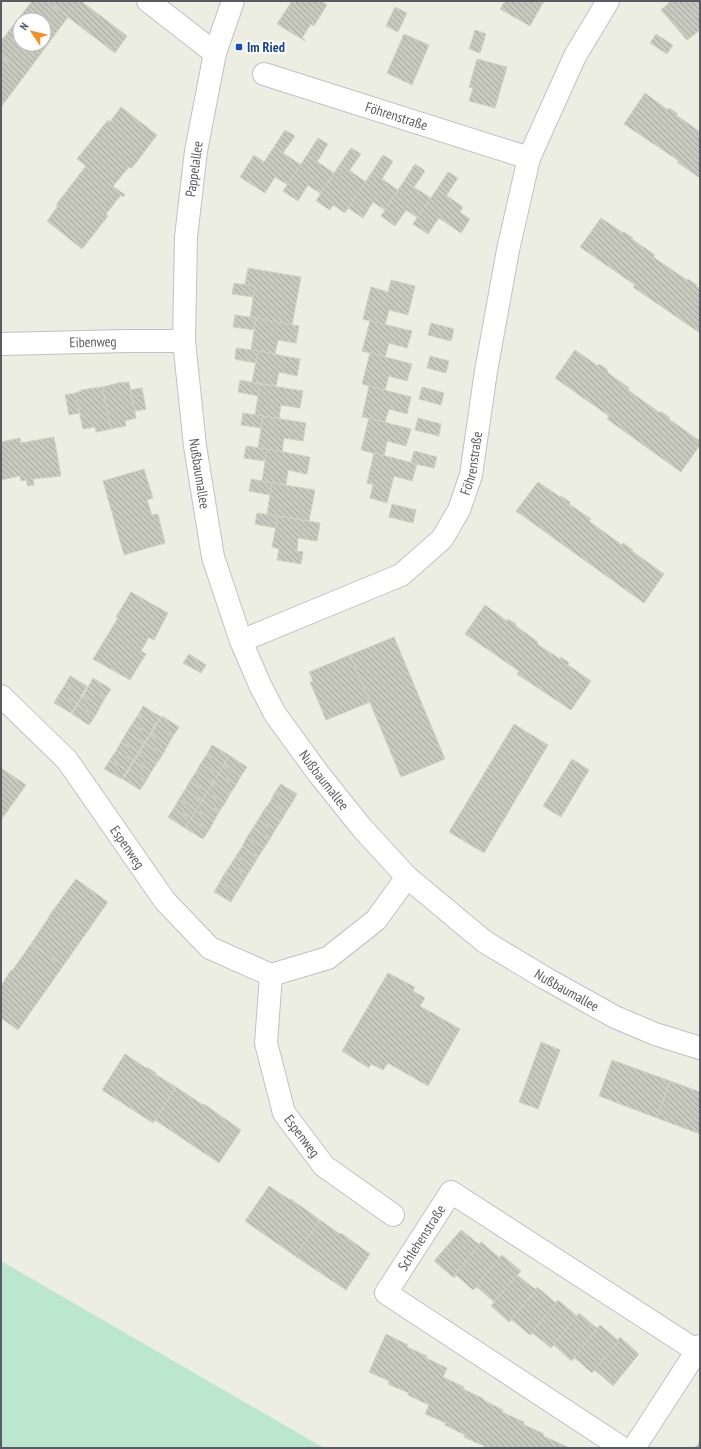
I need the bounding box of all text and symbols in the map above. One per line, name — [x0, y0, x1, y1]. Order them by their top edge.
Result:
north arrow — [12, 12, 52, 52]
text: N — [16, 20, 31, 33]
place label: Im Ried — [247, 38, 285, 56]
marker: Im Ried — [234, 42, 244, 52]
street label: Föhrenstraße — [363, 98, 430, 134]
street label: Pappelallee — [181, 140, 207, 198]
street label: Eibenweg — [69, 332, 117, 351]
street label: Föhrenstraße — [456, 430, 486, 497]
street label: Nußbaumallee — [185, 438, 214, 510]
street label: Nußbaumallee — [295, 747, 353, 814]
street label: Espenweg — [106, 822, 149, 872]
street label: Nußbaumallee — [531, 965, 602, 1015]
street label: Espenweg — [280, 1111, 324, 1161]
street label: Schlehenstraße — [394, 1201, 450, 1274]

